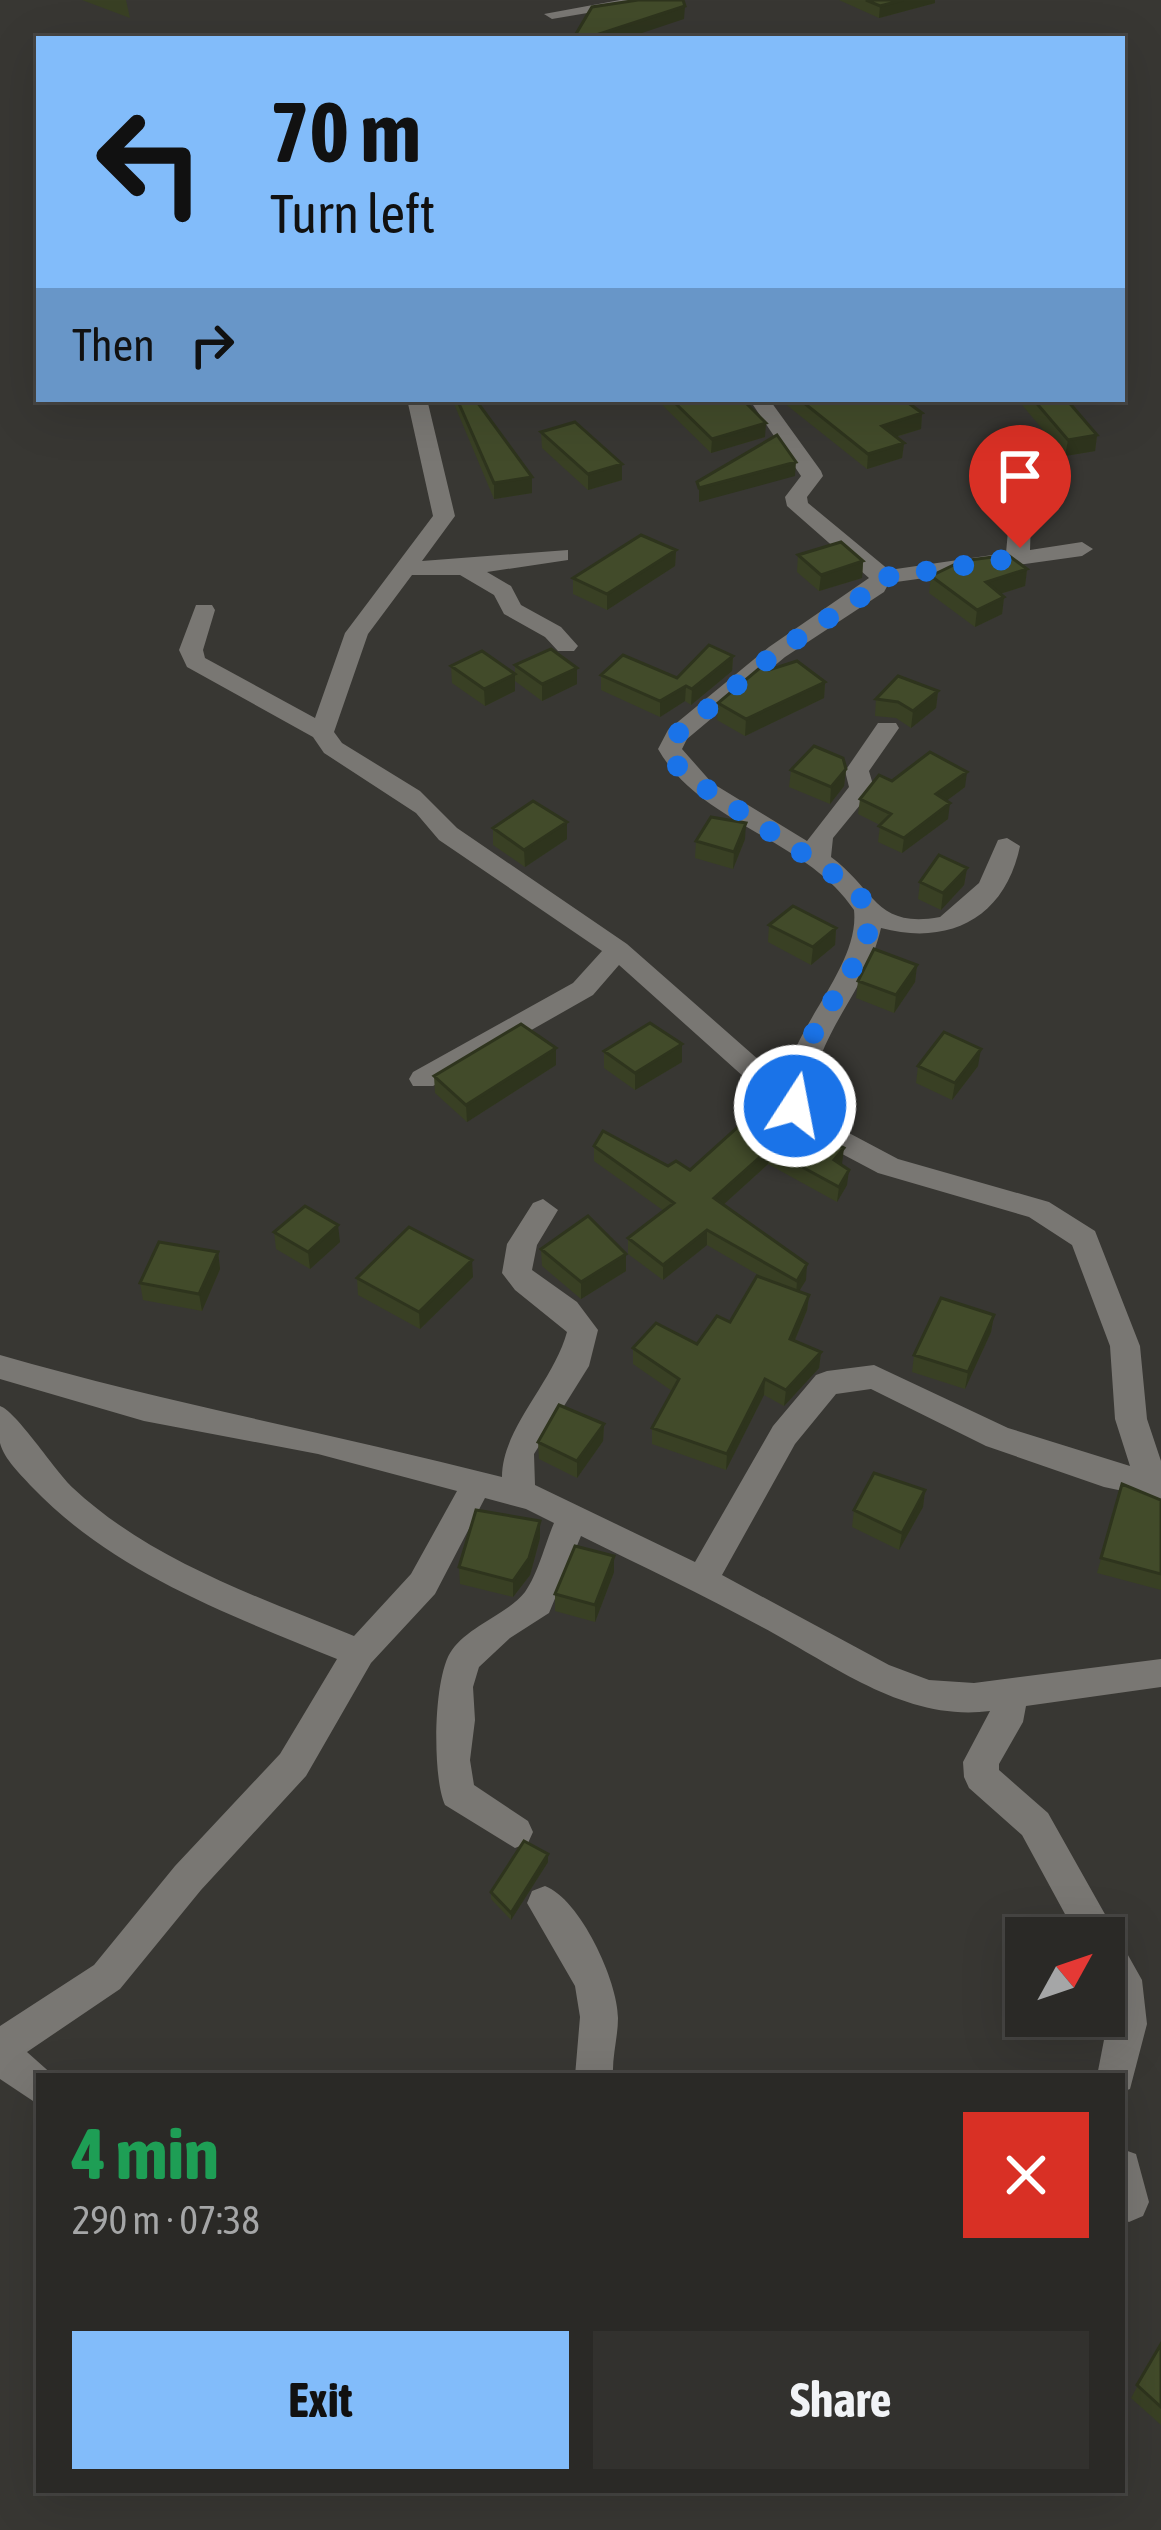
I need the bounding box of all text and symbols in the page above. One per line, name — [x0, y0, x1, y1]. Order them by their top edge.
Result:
icon: left — [72, 84, 228, 240]
text: 70 m — [270, 84, 421, 180]
text: Turn left — [270, 183, 435, 244]
icon: right — [179, 312, 245, 378]
text: Then — [72, 319, 155, 371]
pin — [969, 425, 1071, 548]
icon: arrive — [987, 443, 1053, 509]
position arrow — [732, 1043, 858, 1169]
north arrow — [1005, 1917, 1125, 2037]
map controls — [1005, 1917, 1125, 2037]
text: 4 min — [72, 2112, 219, 2194]
button: close — [963, 2112, 1089, 2238]
text: 290 m · 07:38 — [72, 2198, 260, 2242]
button: Exit — [72, 2331, 569, 2469]
button: Share — [593, 2331, 1089, 2469]

